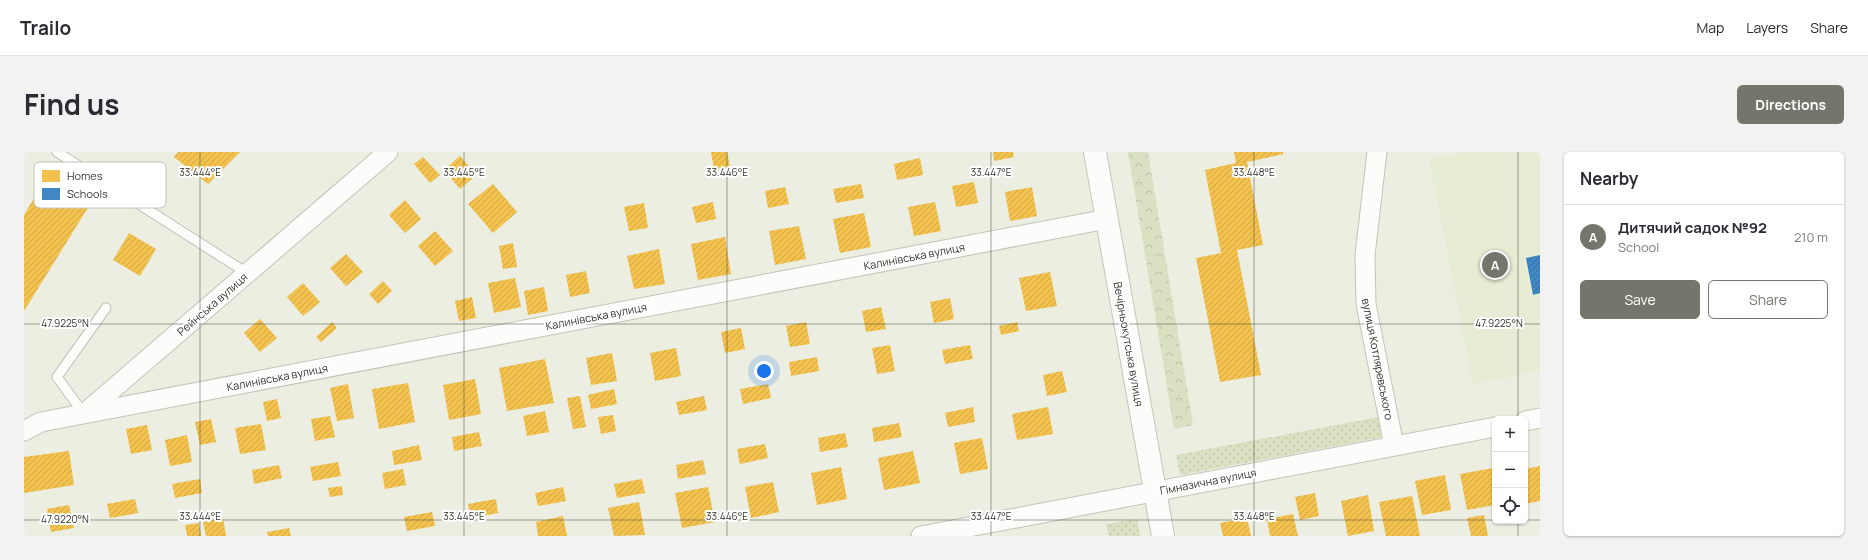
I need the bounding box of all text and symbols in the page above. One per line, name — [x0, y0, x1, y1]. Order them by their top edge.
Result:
text: Trailo — [20, 15, 71, 41]
text: Map — [1696, 18, 1724, 37]
text: Layers — [1746, 18, 1788, 37]
text: Share — [1810, 18, 1848, 37]
text: Find us — [24, 85, 119, 123]
button: Directions — [1737, 85, 1844, 124]
legend — [34, 162, 166, 208]
text: 33.444°E — [179, 165, 221, 179]
text: 33.445°E — [443, 165, 485, 179]
text: 33.446°E — [706, 165, 748, 179]
text: 33.447°E — [971, 165, 1012, 179]
text: 33.448°E — [1233, 165, 1275, 179]
text: Nearby — [1580, 167, 1638, 190]
text: Homes — [67, 168, 103, 183]
text: Schools — [67, 186, 108, 201]
text: Дитячий садок №92 — [1618, 217, 1767, 238]
text: A — [1589, 228, 1597, 246]
text: 210 m — [1794, 228, 1828, 246]
text: School — [1618, 238, 1659, 256]
street label: Калинівська вулиця — [862, 239, 966, 273]
pin: A — [1482, 250, 1508, 280]
street label: Рейнська вулиця — [174, 269, 250, 339]
street label: Вечірньокутська вулиця — [1111, 280, 1147, 408]
button: Save — [1580, 280, 1700, 319]
button: Share — [1708, 280, 1828, 319]
street label: вулиця Котляревського — [1359, 297, 1397, 422]
street label: Калинівська вулиця — [544, 299, 648, 333]
text: 47.9225°N — [41, 316, 89, 330]
text: 47.9225°N — [1475, 316, 1523, 330]
street label: Калинівська вулиця — [225, 360, 329, 394]
your location — [754, 361, 774, 381]
map controls — [1492, 416, 1528, 524]
button: + — [1492, 416, 1528, 452]
button: − — [1492, 452, 1528, 488]
street label: Гімназична вулиця — [1158, 464, 1258, 498]
button: locate — [1492, 488, 1528, 524]
text: 33.444°E — [179, 509, 221, 523]
text: 33.445°E — [443, 509, 485, 523]
text: 33.446°E — [706, 509, 748, 523]
text: 33.447°E — [971, 509, 1012, 523]
text: 33.448°E — [1233, 509, 1275, 523]
text: 47.9220°N — [41, 512, 89, 526]

